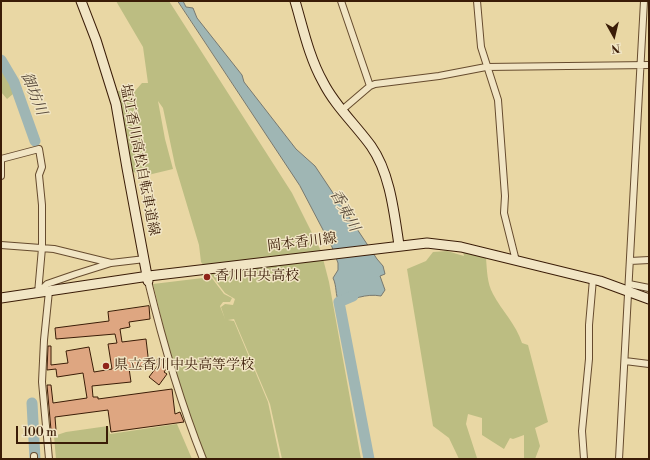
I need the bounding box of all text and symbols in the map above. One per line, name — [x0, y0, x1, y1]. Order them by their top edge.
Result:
north arrow — [594, 16, 634, 56]
text: N — [610, 40, 621, 55]
water label: 御坊川 — [16, 70, 50, 118]
street label: 塩江香川高松自転車道線 — [116, 83, 162, 237]
water label: 香東川 — [325, 187, 363, 235]
street label: 岡本香川線 — [266, 230, 338, 256]
place label: 香川中央高校 — [215, 269, 299, 285]
marker: 香川中央高校 — [202, 272, 212, 282]
place label: 県立香川中央高等学校 — [114, 358, 254, 374]
marker: 県立香川中央高等学校 — [101, 361, 111, 371]
scale bar — [18, 418, 110, 444]
text: 100 m — [23, 425, 57, 440]

